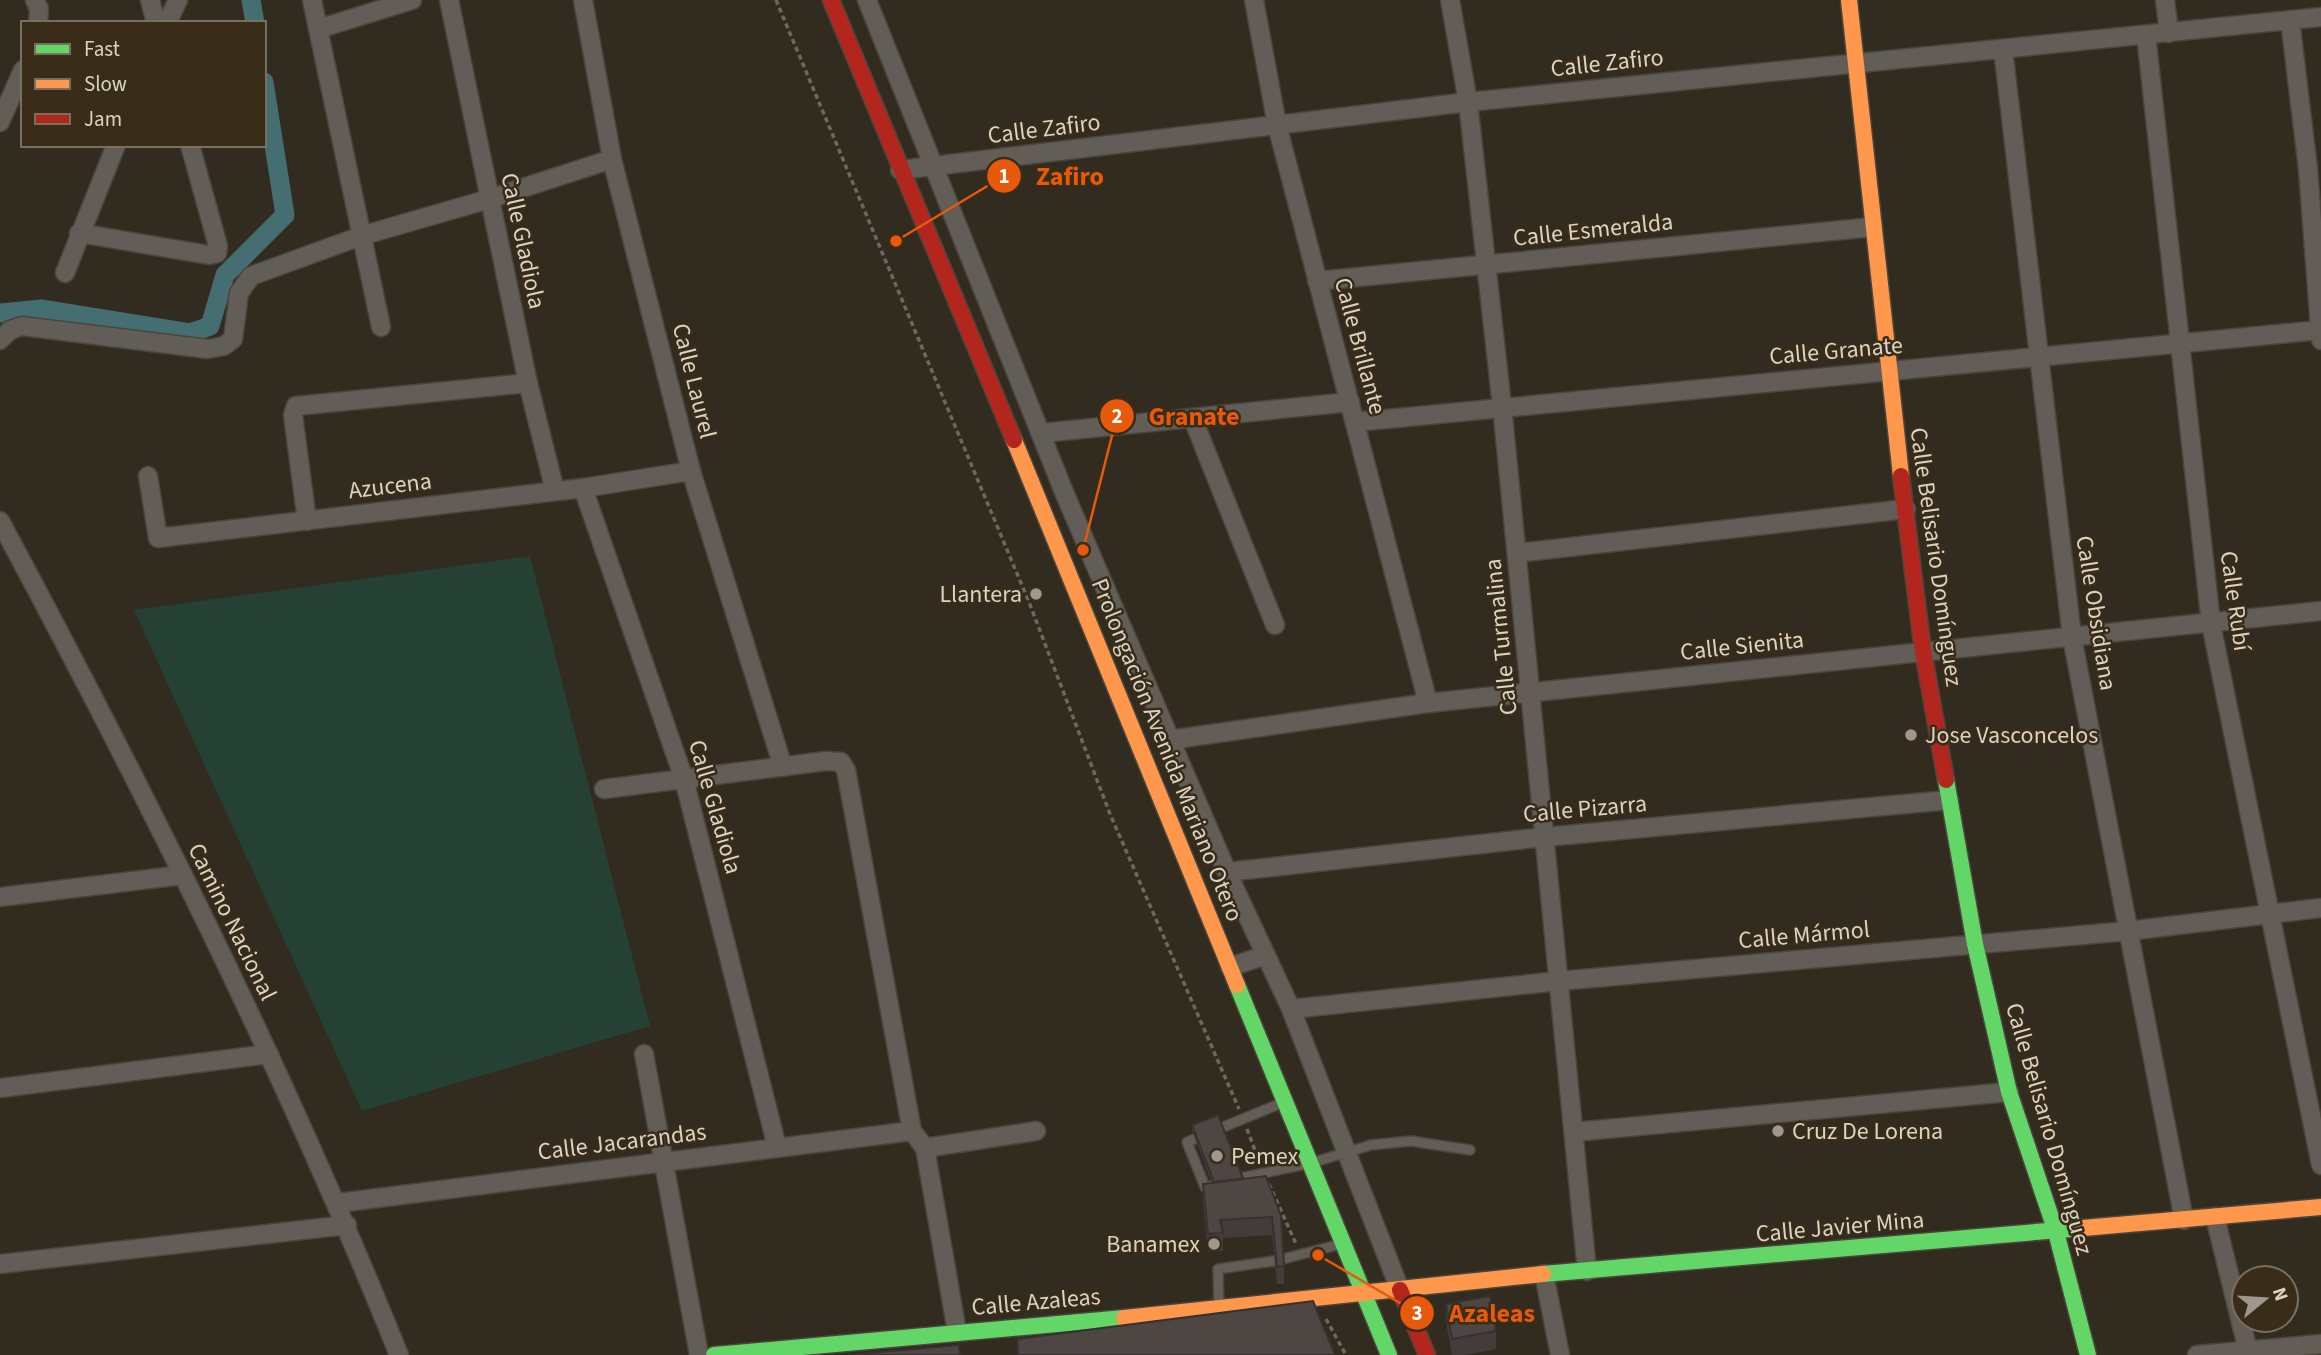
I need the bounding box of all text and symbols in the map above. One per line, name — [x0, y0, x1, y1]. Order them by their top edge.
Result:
legend — [21, 21, 266, 147]
text: Fast — [84, 34, 120, 64]
street label: Calle Zafiro — [1549, 40, 1665, 86]
text: Slow — [84, 69, 127, 99]
text: Jam — [84, 104, 122, 134]
street label: Calle Zafiro — [986, 105, 1102, 153]
callout: Zafiro — [987, 152, 1118, 199]
text: Zafiro — [1036, 158, 1104, 195]
text: 1 — [998, 161, 1010, 191]
street label: Calle Gladiola — [492, 170, 554, 312]
street label: Calle Esmeralda — [1511, 204, 1675, 256]
street label: Calle Brillante — [1325, 274, 1395, 418]
street label: Calle Laurel — [663, 320, 725, 442]
street label: Calle Granate — [1768, 328, 1904, 374]
callout: Granate — [1100, 392, 1253, 439]
text: Granate — [1149, 398, 1239, 435]
text: 2 — [1111, 401, 1123, 431]
street label: Calle Belisario Domínguez — [1901, 425, 1971, 689]
street label: Azucena — [346, 464, 434, 508]
street label: Calle Obsidiana — [2066, 533, 2126, 693]
street label: Calle Rubí — [2211, 549, 2259, 654]
street label: Calle Turmalina — [1475, 557, 1527, 717]
street label: Prolongación Avenida Mariano Otero — [1082, 573, 1252, 927]
place label: Llantera — [939, 577, 1022, 612]
marker: Llantera — [1028, 586, 1044, 602]
street label: Calle Sienita — [1678, 622, 1806, 670]
place label: Jose Vasconcelos — [1925, 718, 2098, 753]
marker: Jose Vasconcelos — [1903, 727, 1919, 743]
street label: Calle Gladiola — [679, 736, 751, 878]
street label: Calle Pizarra — [1522, 786, 1648, 832]
street label: Camino Nacional — [179, 837, 285, 1007]
street label: Calle Mármol — [1737, 912, 1871, 958]
street label: Calle Belisario Domínguez — [1996, 999, 2102, 1259]
street label: Calle Jacarandas — [536, 1114, 708, 1170]
place label: Cruz De Lorena — [1792, 1114, 1943, 1149]
marker: Cruz De Lorena — [1770, 1123, 1786, 1139]
place label: Pemex — [1231, 1139, 1299, 1174]
marker: Pemex — [1209, 1148, 1225, 1164]
street label: Calle Javier Mina — [1754, 1202, 1926, 1252]
place label: Banamex — [1106, 1227, 1200, 1262]
marker: Banamex — [1206, 1236, 1222, 1252]
north arrow — [2230, 1264, 2300, 1334]
street label: Calle Azaleas — [970, 1279, 1102, 1325]
text: N — [2265, 1284, 2295, 1304]
callout: Azaleas — [1400, 1290, 1549, 1337]
text: Azaleas — [1448, 1295, 1535, 1332]
text: 3 — [1411, 1298, 1423, 1328]

